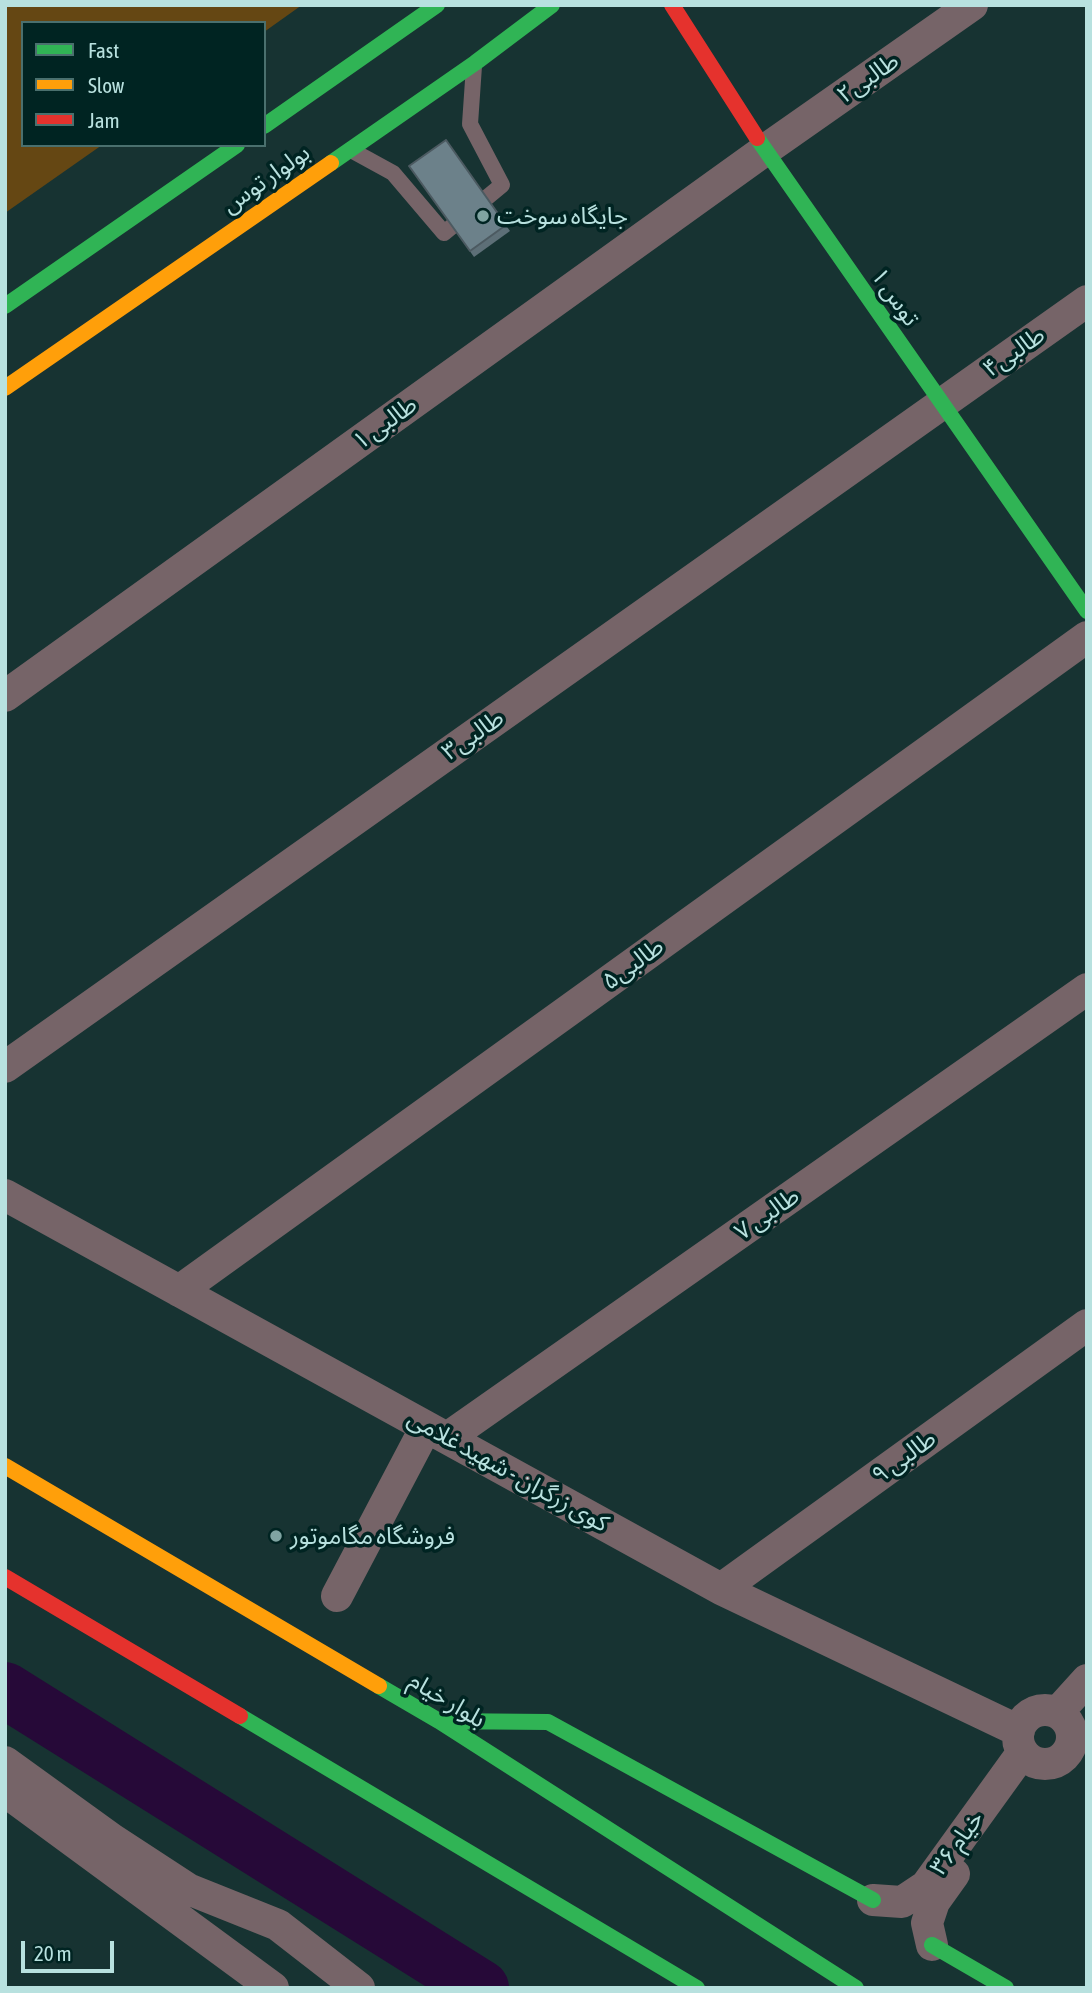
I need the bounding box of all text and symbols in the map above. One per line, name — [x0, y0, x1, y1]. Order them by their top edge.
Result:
legend — [21, 21, 266, 147]
text: Fast — [88, 38, 119, 62]
street label: طالبی۲ — [831, 46, 905, 110]
text: Slow — [88, 73, 124, 97]
text: Jam — [88, 108, 120, 132]
street label: بولوار توس — [217, 138, 315, 220]
place label: جایگاه سوخت — [497, 202, 628, 230]
marker: جایگاه سوخت — [475, 208, 491, 224]
street label: توس ۱ — [865, 262, 925, 332]
street label: طالبی۴ — [977, 320, 1051, 384]
street label: طالبی ۱ — [347, 390, 423, 456]
street label: طالبی۳ — [436, 703, 510, 767]
street label: طالبی۵ — [597, 932, 669, 996]
street label: طالبی ۷ — [729, 1181, 805, 1247]
street label: کوی زرگران - شهید غلامی — [402, 1404, 614, 1538]
street label: طالبی ۹ — [866, 1424, 942, 1490]
place label: فروشگاه مگاموتور — [290, 1522, 455, 1550]
marker: فروشگاه مگاموتور — [268, 1528, 284, 1544]
street label: بلوار خیام — [403, 1666, 491, 1734]
street label: خیام ۳۶ — [924, 1805, 990, 1881]
scale bar — [24, 1926, 117, 1970]
text: 20 m — [34, 1941, 72, 1965]

